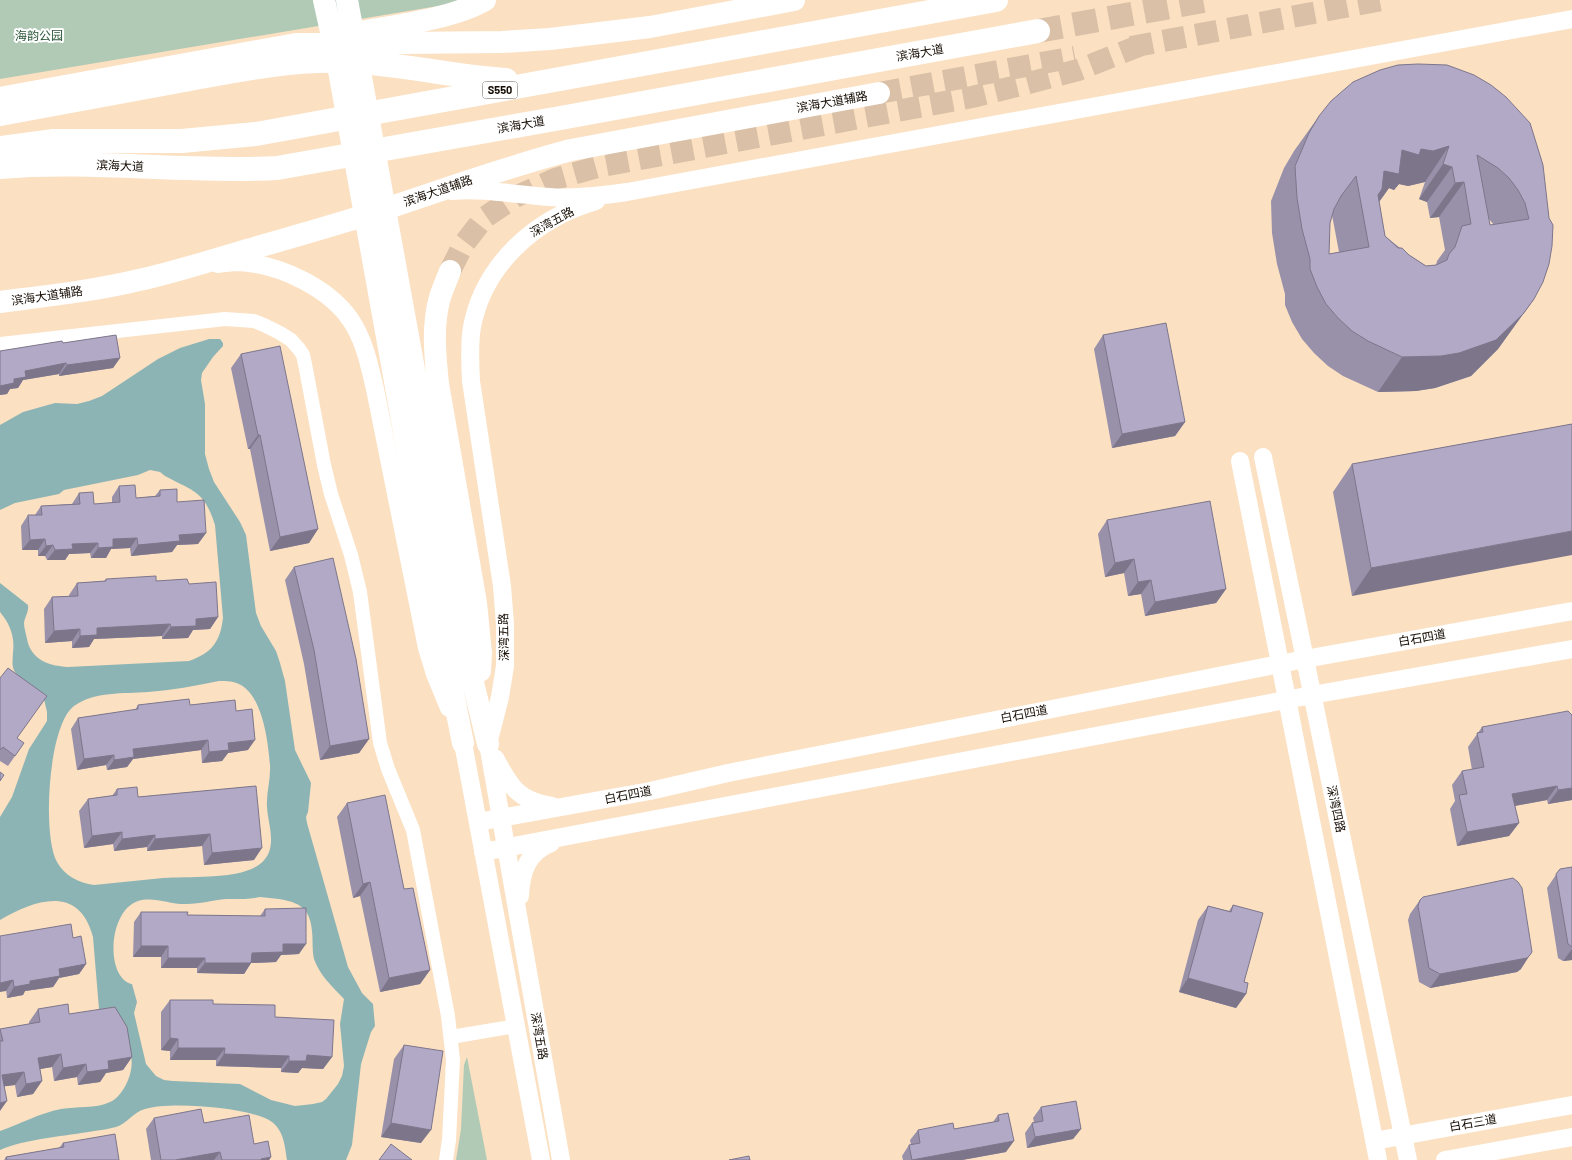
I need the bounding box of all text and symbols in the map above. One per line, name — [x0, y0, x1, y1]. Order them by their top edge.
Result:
park label: 海韵公园 — [15, 28, 63, 42]
street label: 滨海大道 — [895, 41, 945, 63]
road number: S550 — [482, 82, 518, 98]
street label: 滨海大道辅路 — [795, 88, 869, 114]
street label: 滨海大道 — [496, 113, 546, 135]
street label: 滨海大道 — [96, 157, 144, 173]
street label: 滨海大道辅路 — [401, 172, 474, 208]
street label: 深湾五路 — [527, 203, 576, 239]
street label: 滨海大道辅路 — [10, 283, 83, 307]
street label: 深湾五路 — [496, 613, 510, 661]
street label: 白石四道 — [1397, 626, 1447, 648]
street label: 白石四道 — [999, 702, 1049, 724]
street label: 白石四道 — [603, 783, 653, 805]
street label: 深湾四路 — [1325, 784, 1349, 834]
street label: 深湾五路 — [529, 1011, 551, 1061]
street label: 白石三道 — [1448, 1111, 1498, 1133]

